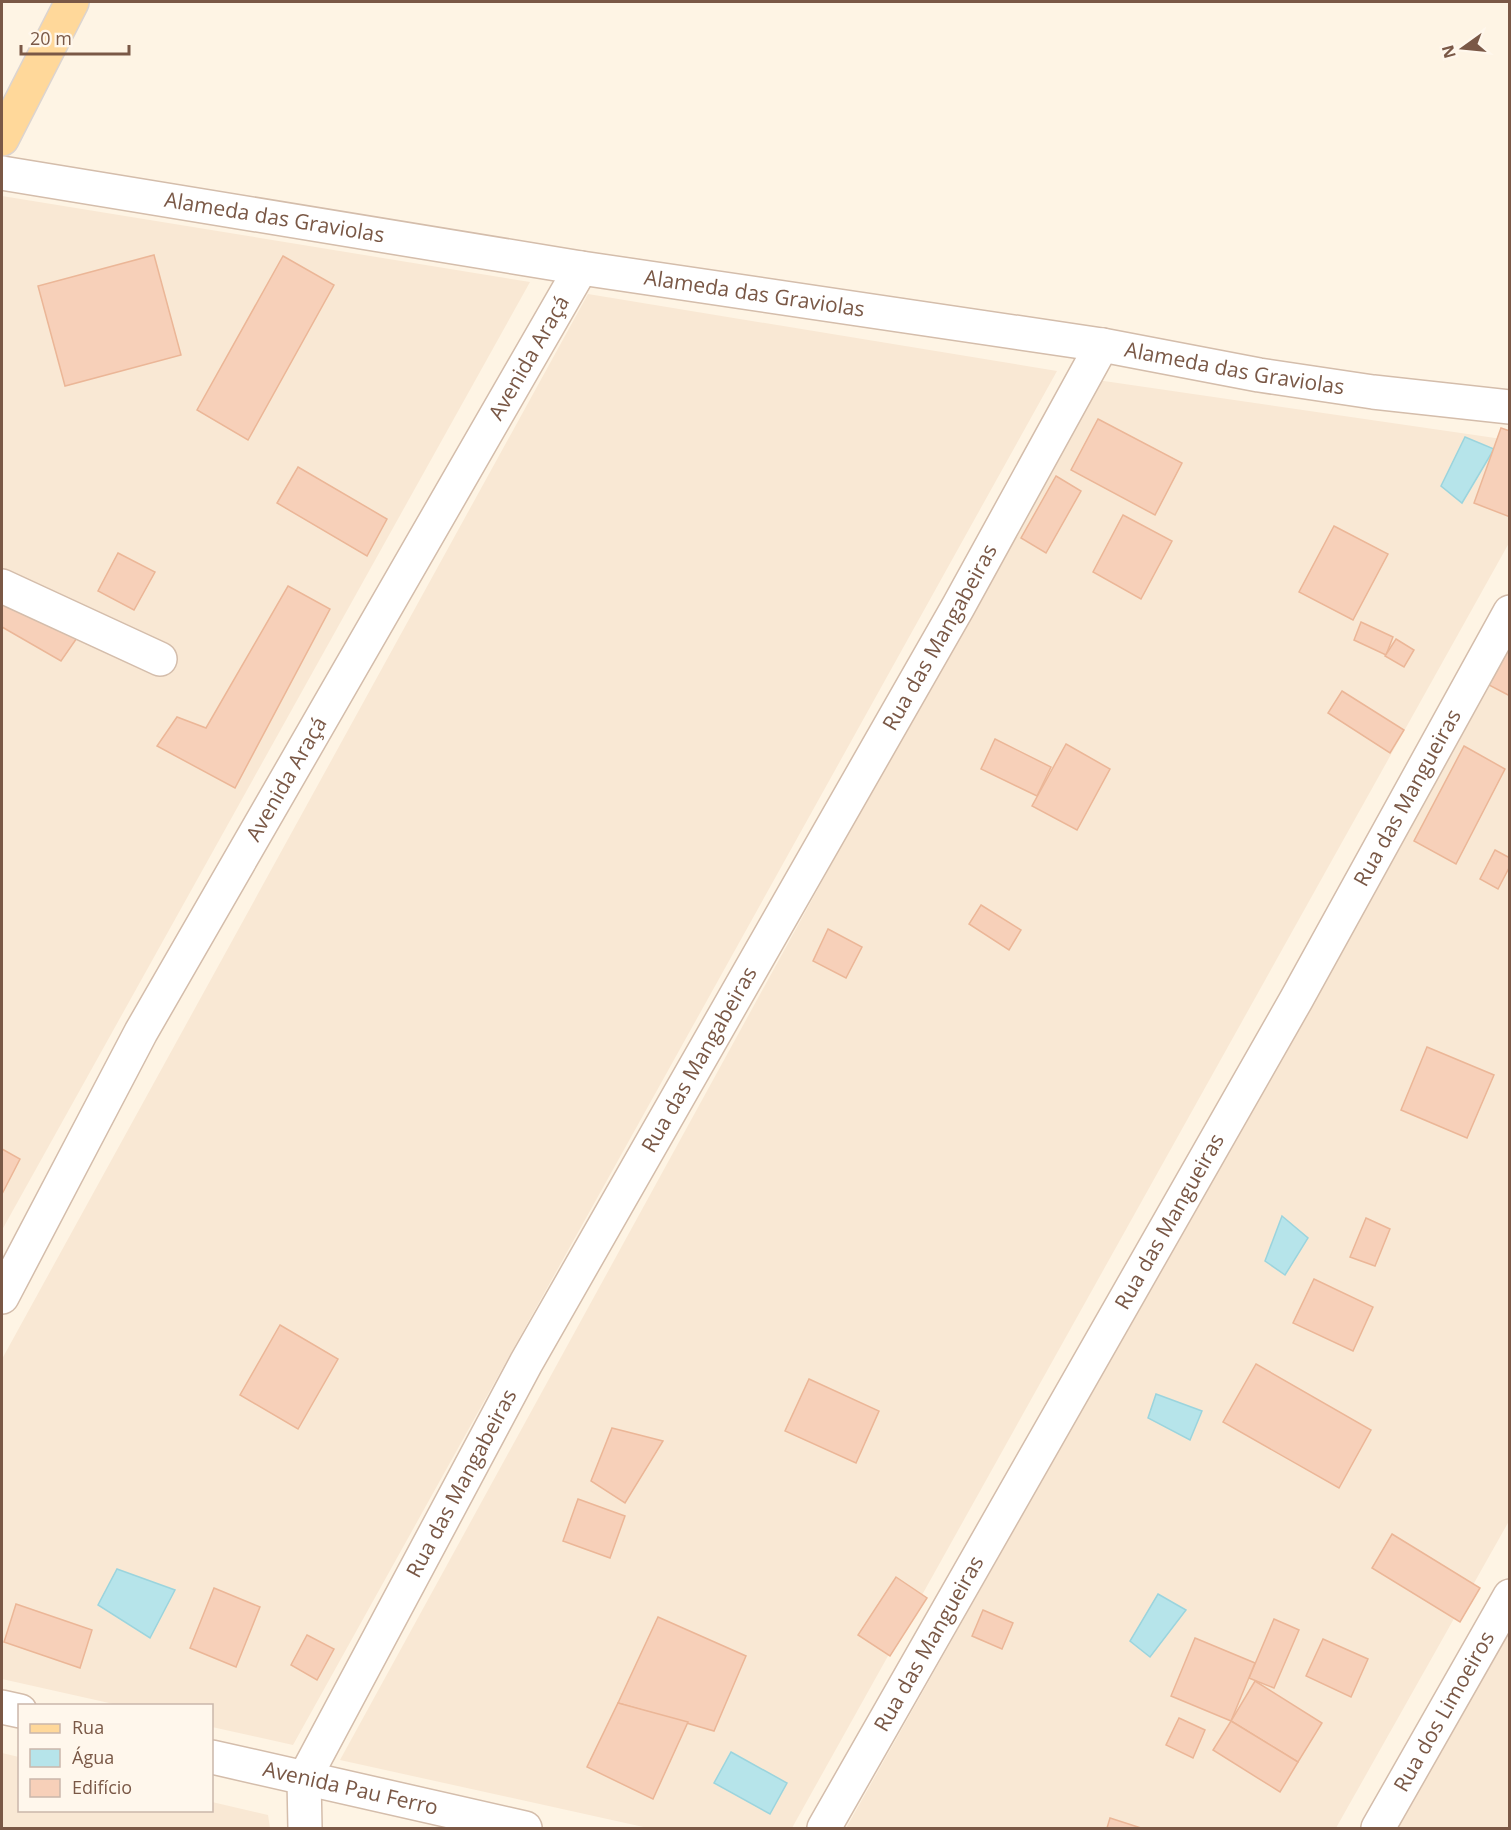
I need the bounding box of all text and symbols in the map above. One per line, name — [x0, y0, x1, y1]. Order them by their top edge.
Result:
scale bar — [21, 18, 129, 56]
north arrow — [1433, 18, 1493, 78]
text: 20 m — [30, 26, 72, 50]
text: N — [1436, 43, 1461, 61]
street label: Alameda das Graviolas — [162, 185, 387, 249]
street label: Alameda das Graviolas — [642, 263, 867, 323]
street label: Avenida Araçá — [481, 290, 575, 425]
street label: Alameda das Graviolas — [1122, 335, 1346, 401]
street label: Rua das Mangabeiras — [875, 539, 1003, 735]
street label: Rua das Mangueiras — [1347, 704, 1467, 891]
street label: Avenida Araçá — [239, 711, 333, 846]
street label: Rua das Mangabeiras — [634, 961, 763, 1157]
street label: Rua das Mangueiras — [1108, 1128, 1230, 1314]
street label: Rua das Mangabeiras — [399, 1384, 523, 1582]
street label: Rua das Mangueiras — [867, 1550, 989, 1736]
street label: Rua dos Limoeiros — [1387, 1626, 1500, 1796]
legend — [18, 1704, 213, 1812]
text: Rua — [72, 1715, 104, 1739]
text: Água — [72, 1745, 114, 1769]
street label: Avenida Pau Ferro — [260, 1754, 441, 1821]
text: Edifício — [72, 1775, 132, 1799]

